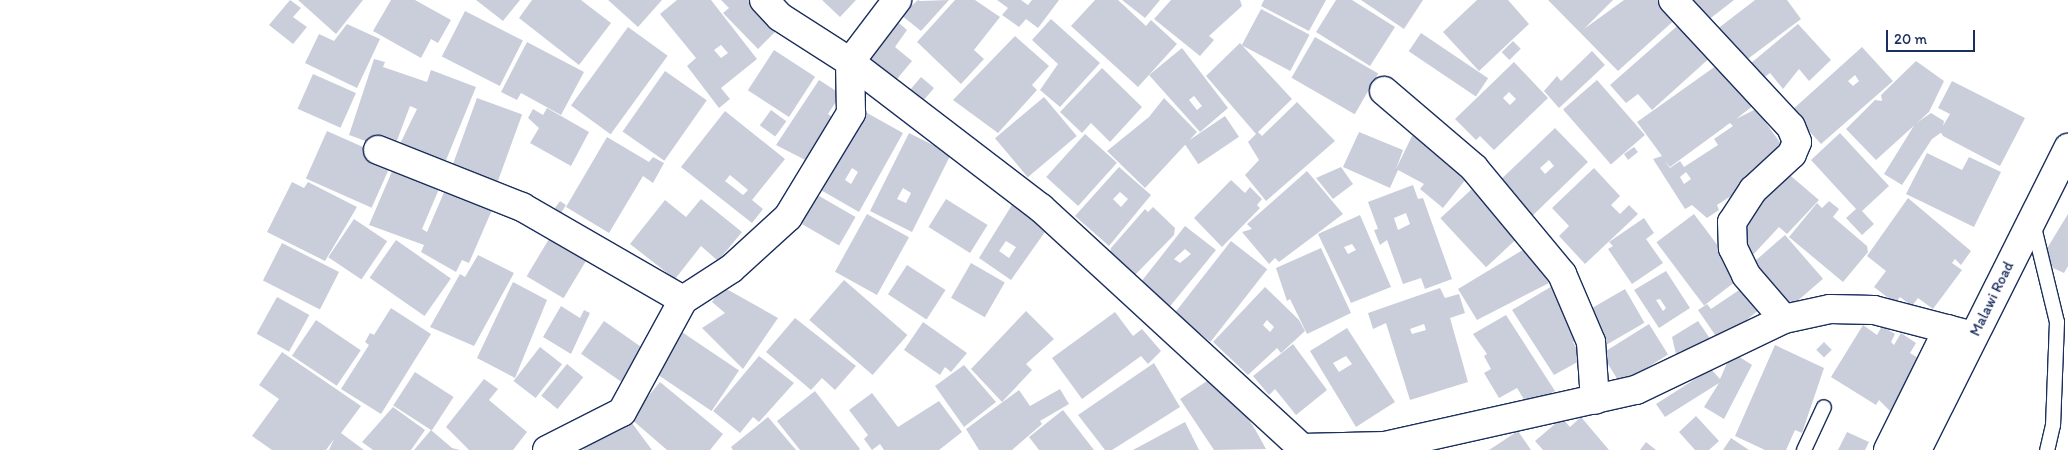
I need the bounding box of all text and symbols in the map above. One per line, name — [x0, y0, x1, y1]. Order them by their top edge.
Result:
scale bar — [1888, 20, 1977, 52]
text: 20 m — [1894, 30, 1927, 48]
street label: Malawi Road — [1966, 259, 2018, 339]

